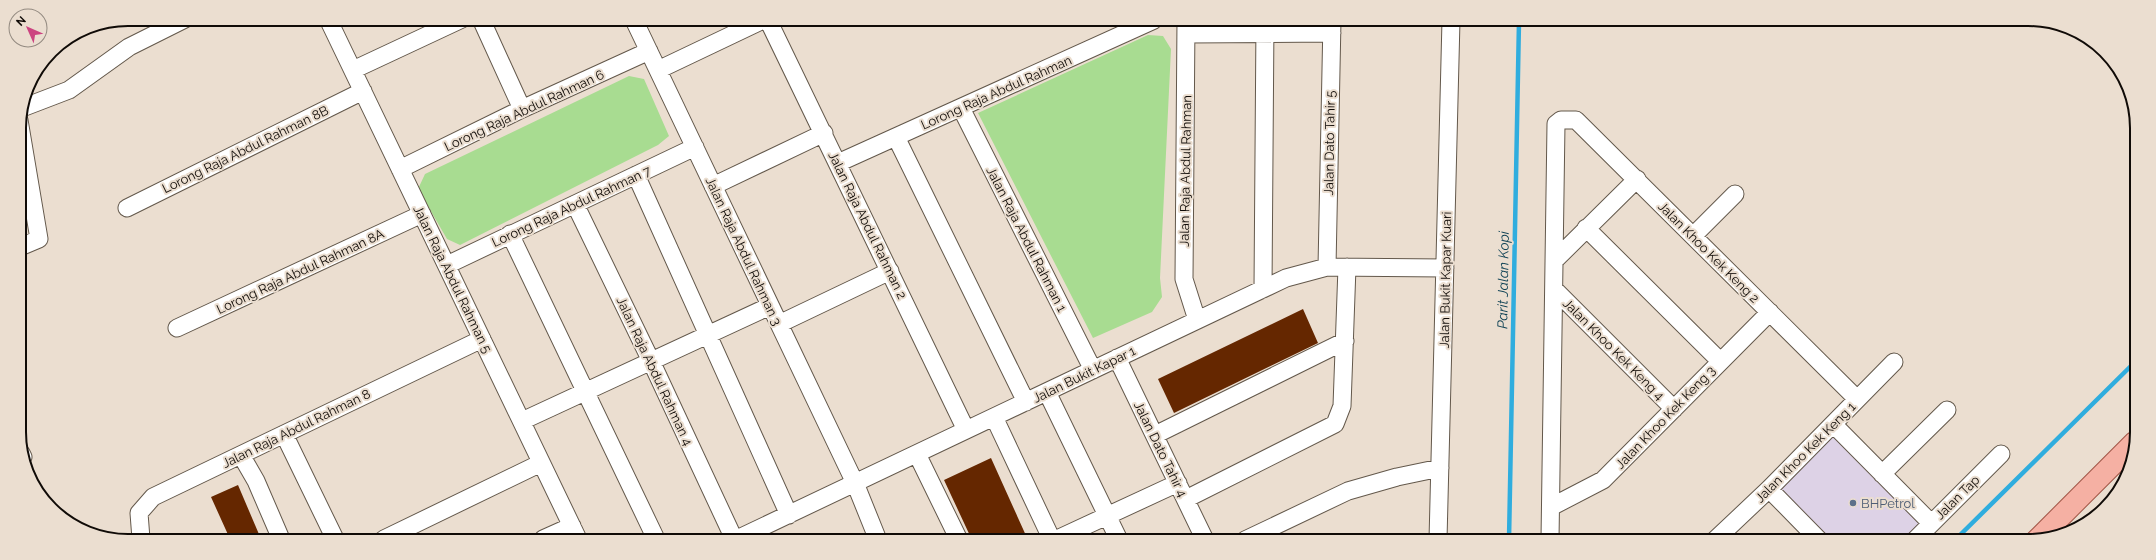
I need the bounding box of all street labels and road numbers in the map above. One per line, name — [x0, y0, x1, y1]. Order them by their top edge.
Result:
street label: Lorong Raja Abdul Rahman — [919, 52, 1074, 133]
street label: Lorong Raja Abdul Rahman 6 — [442, 67, 607, 154]
street label: Jalan Dato Tahir 5 — [1321, 91, 1338, 195]
street label: Jalan Raja Abdul Rahman — [1177, 95, 1194, 247]
street label: Lorong Raja Abdul Rahman 8B — [160, 102, 331, 196]
street label: Jalan Raja Abdul Rahman 2 — [825, 149, 910, 301]
street label: Lorong Raja Abdul Rahman 7 — [489, 163, 653, 250]
street label: Jalan Raja Abdul Rahman 1 — [983, 164, 1070, 315]
street label: Jalan Raja Abdul Rahman 3 — [702, 175, 785, 328]
street label: Jalan Khoo Kek Keng 2 — [1655, 199, 1762, 306]
street label: Jalan Raja Abdul Rahman 5 — [410, 203, 495, 355]
street label: Jalan Bukit Kapar Kuari — [1437, 211, 1454, 349]
street label: Lorong Raja Abdul Rahman 8A — [214, 226, 386, 317]
street label: Jalan Raja Abdul Rahman 4 — [613, 294, 696, 448]
street label: Jalan Khoo Kek Keng 4 — [1560, 296, 1667, 403]
street label: Jalan Bukit Kapar 1 — [1031, 343, 1138, 406]
street label: Jalan Khoo Kek Keng 3 — [1612, 363, 1718, 472]
street label: Jalan Raja Abdul Rahman 8 — [220, 386, 373, 471]
street label: Jalan Dato Tahir 4 — [1131, 399, 1190, 500]
street label: Jalan Khoo Kek Keng 1 — [1752, 399, 1859, 506]
street label: Jalan Tap — [1932, 472, 1982, 522]

